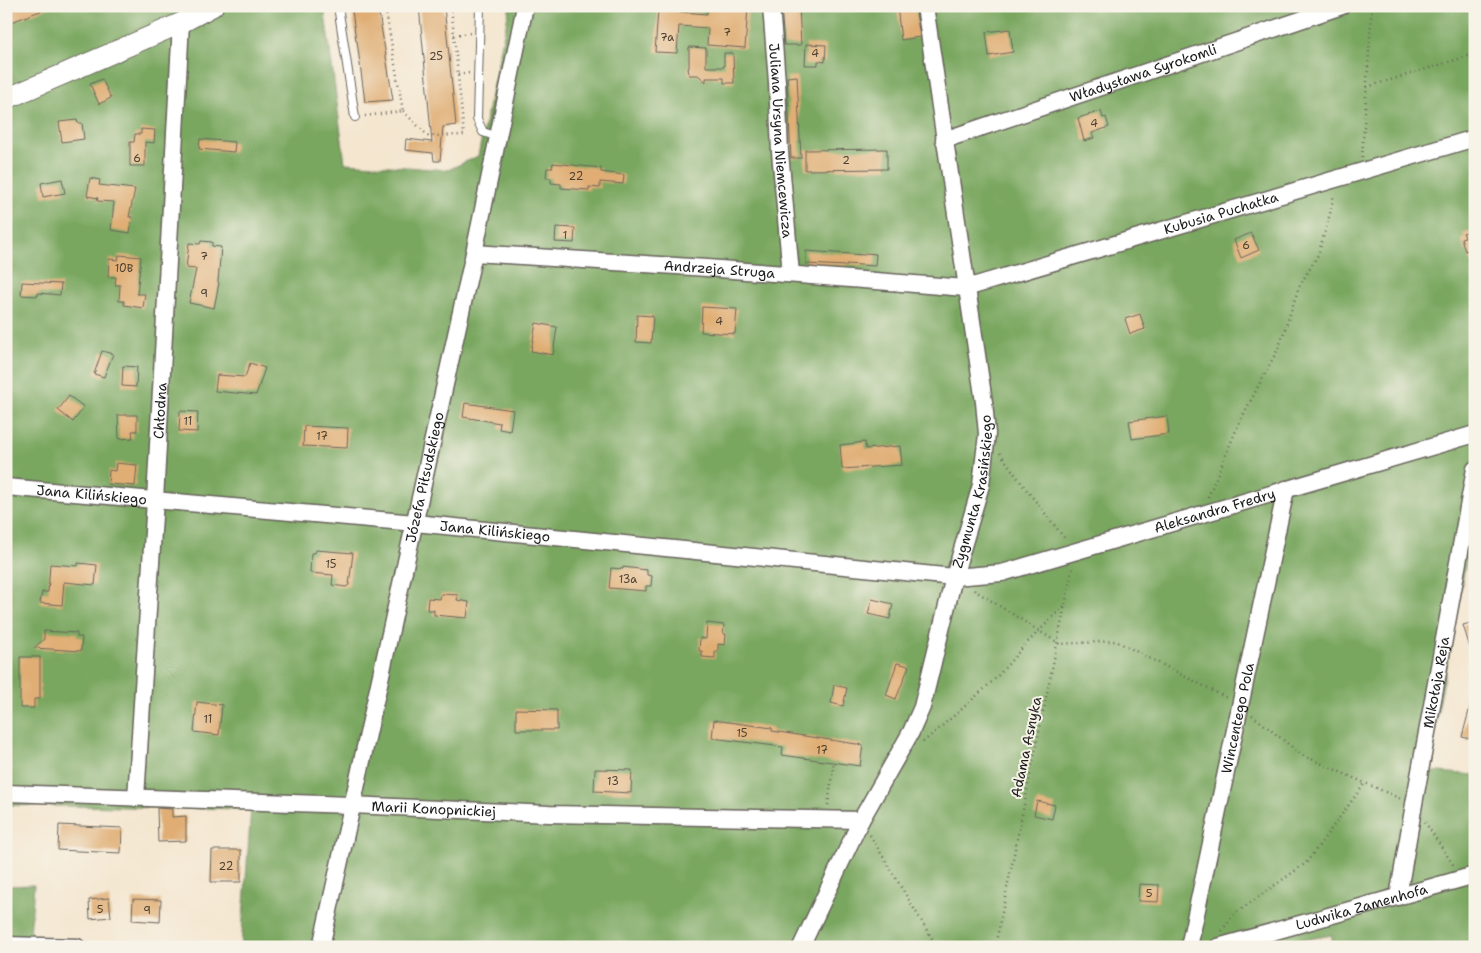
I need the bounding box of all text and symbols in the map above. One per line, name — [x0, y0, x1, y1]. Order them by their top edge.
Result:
house number: 7 — [723, 25, 731, 40]
house number: 7a — [660, 30, 674, 45]
street label: Władysława Syrokomli — [1067, 40, 1219, 106]
street label: Juliana Ursyna Niemcewicza — [765, 43, 797, 239]
house number: 4 — [811, 46, 819, 61]
house number: 25 — [429, 49, 443, 64]
house number: 4 — [1090, 116, 1098, 131]
house number: 6 — [133, 151, 141, 166]
house number: 2 — [842, 153, 850, 168]
house number: 22 — [569, 169, 583, 184]
street label: Kubusia Puchatka — [1162, 187, 1281, 238]
house number: 1 — [563, 228, 567, 243]
house number: 6 — [1242, 238, 1250, 253]
house number: 7 — [200, 249, 208, 264]
street label: Andrzeja Struga — [663, 256, 776, 282]
house number: 10B — [115, 261, 134, 276]
house number: 9 — [200, 286, 208, 301]
house number: 4 — [715, 314, 723, 329]
street label: Chłodna — [149, 382, 170, 439]
street label: Józefa Piłsudskiego — [401, 410, 448, 544]
house number: 11 — [184, 414, 192, 429]
street label: Zygmunta Krasińskiego — [948, 414, 996, 570]
house number: 17 — [316, 429, 328, 444]
street label: Jana Kilińskiego — [36, 481, 148, 508]
street label: Aleksandra Fredry — [1152, 484, 1277, 537]
street label: Jana Kilińskiego — [439, 517, 551, 546]
house number: 15 — [325, 557, 337, 572]
house number: 13a — [619, 572, 637, 587]
street label: Mikołaja Reja — [1419, 635, 1453, 730]
street label: Wincentego Pola — [1217, 661, 1258, 775]
street label: Adama Asnyka — [1007, 695, 1046, 799]
house number: 11 — [204, 712, 212, 727]
house number: 15 — [736, 726, 748, 741]
house number: 17 — [816, 743, 828, 758]
house number: 13 — [607, 774, 619, 789]
street label: Marii Konopnickiej — [371, 797, 496, 821]
house number: 22 — [219, 859, 233, 874]
street label: Ludwika Zamenhofa — [1294, 880, 1430, 934]
house number: 5 — [1146, 886, 1153, 901]
house number: 5 — [97, 902, 104, 917]
house number: 9 — [143, 903, 151, 918]

